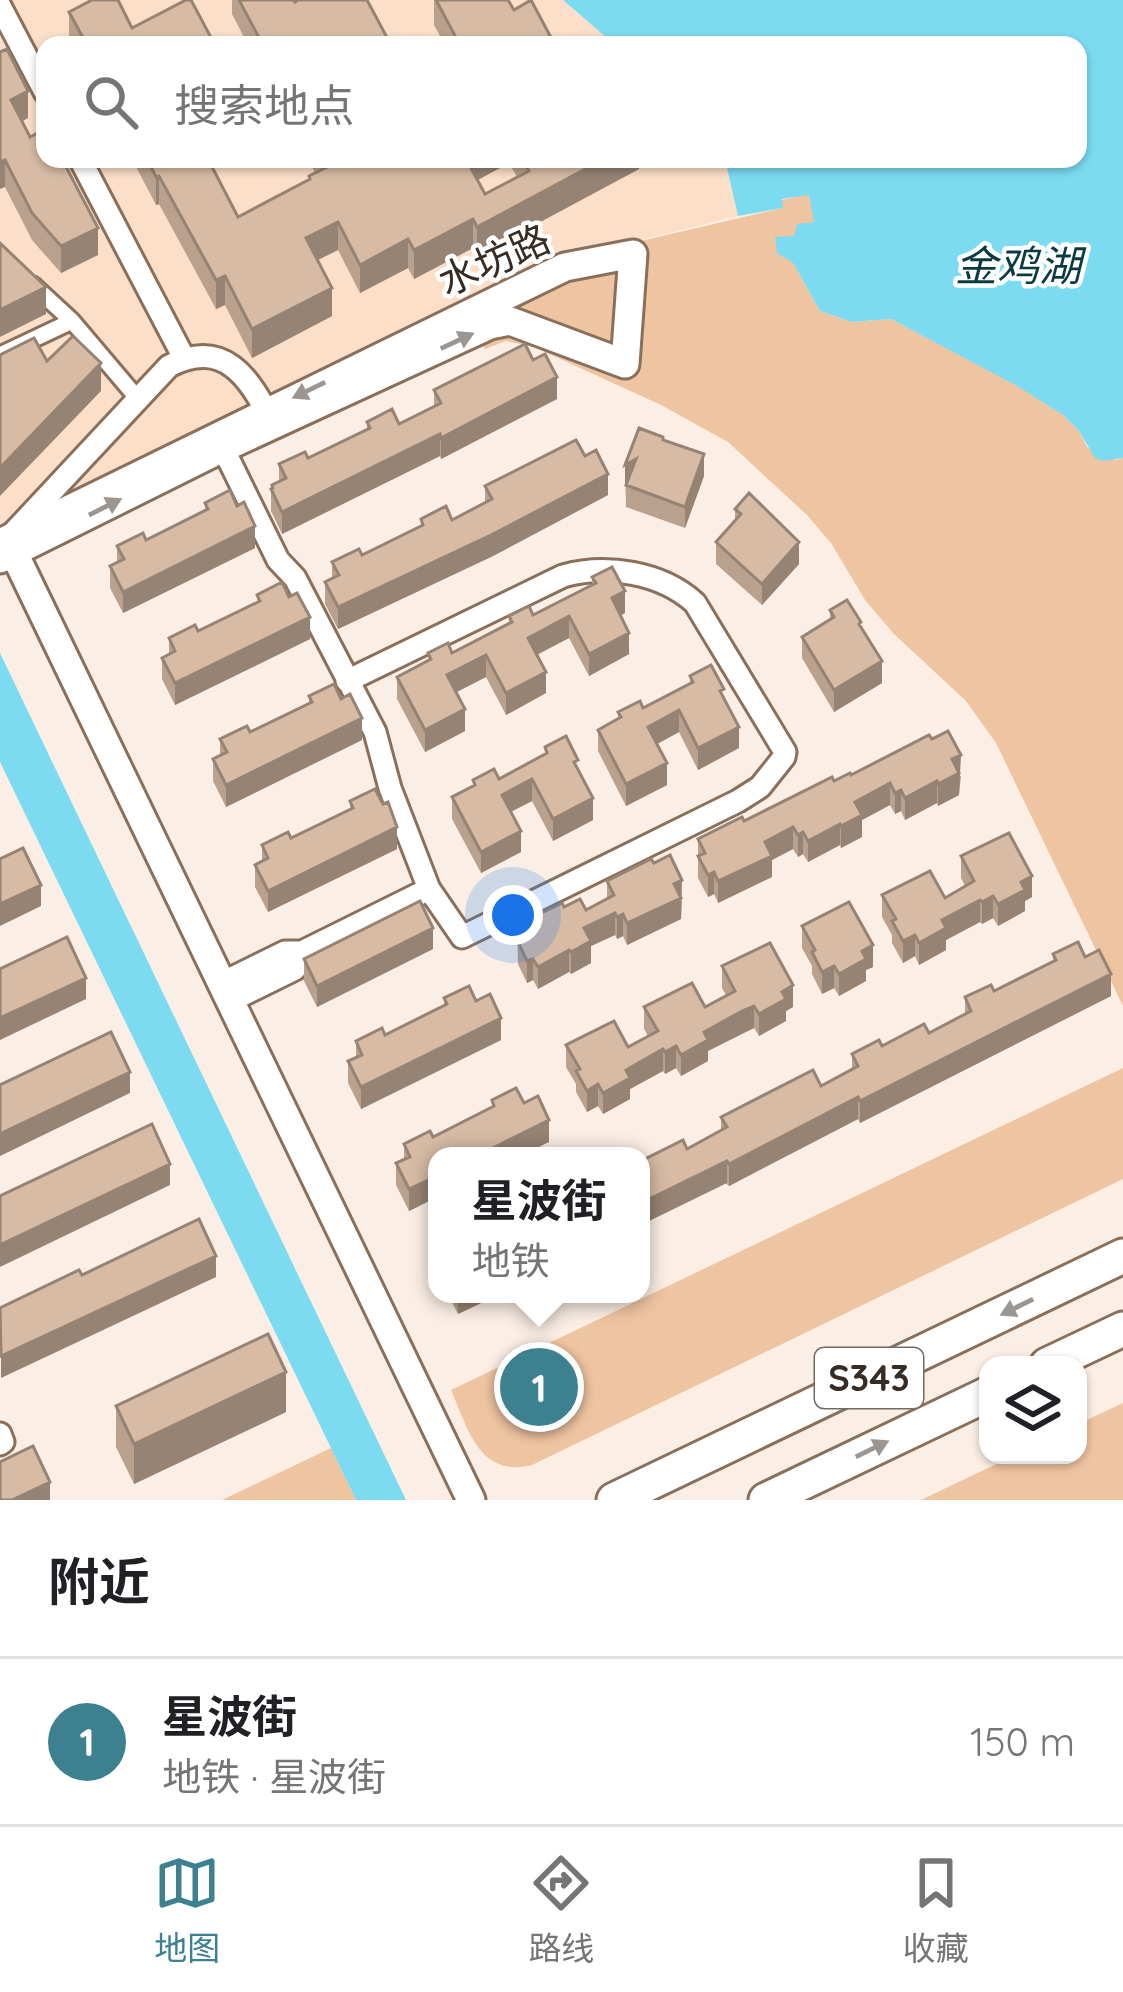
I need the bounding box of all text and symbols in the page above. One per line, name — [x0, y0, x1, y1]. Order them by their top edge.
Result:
search box — [36, 36, 1087, 168]
icon: search — [78, 69, 144, 135]
text: 搜索地点 — [174, 77, 354, 133]
street label: 水坊路 — [430, 213, 557, 306]
water label: 金鸡湖 — [955, 239, 1087, 292]
one-way arrow — [440, 331, 475, 351]
one-way arrow — [291, 380, 326, 400]
one-way arrow — [88, 498, 122, 518]
your location — [483, 885, 543, 945]
popup — [428, 1147, 650, 1303]
text: 星波街 — [471, 1172, 607, 1228]
text: 地铁 — [471, 1236, 550, 1285]
one-way arrow — [1000, 1297, 1035, 1317]
pin: 1 — [500, 1342, 578, 1432]
road number: S343 — [815, 1348, 923, 1408]
map controls — [979, 1356, 1087, 1464]
button: layers — [979, 1356, 1087, 1464]
one-way arrow — [855, 1439, 890, 1459]
text: 附近 — [48, 1549, 150, 1613]
text: 星波街 — [162, 1688, 297, 1744]
text: 1 — [79, 1717, 95, 1766]
text: 150 m — [970, 1717, 1075, 1766]
text: 地铁 · 星波街 — [162, 1752, 386, 1801]
tab: 地图 — [154, 1850, 220, 1970]
tab: 路线 — [528, 1850, 594, 1970]
tab: 收藏 — [903, 1850, 969, 1970]

